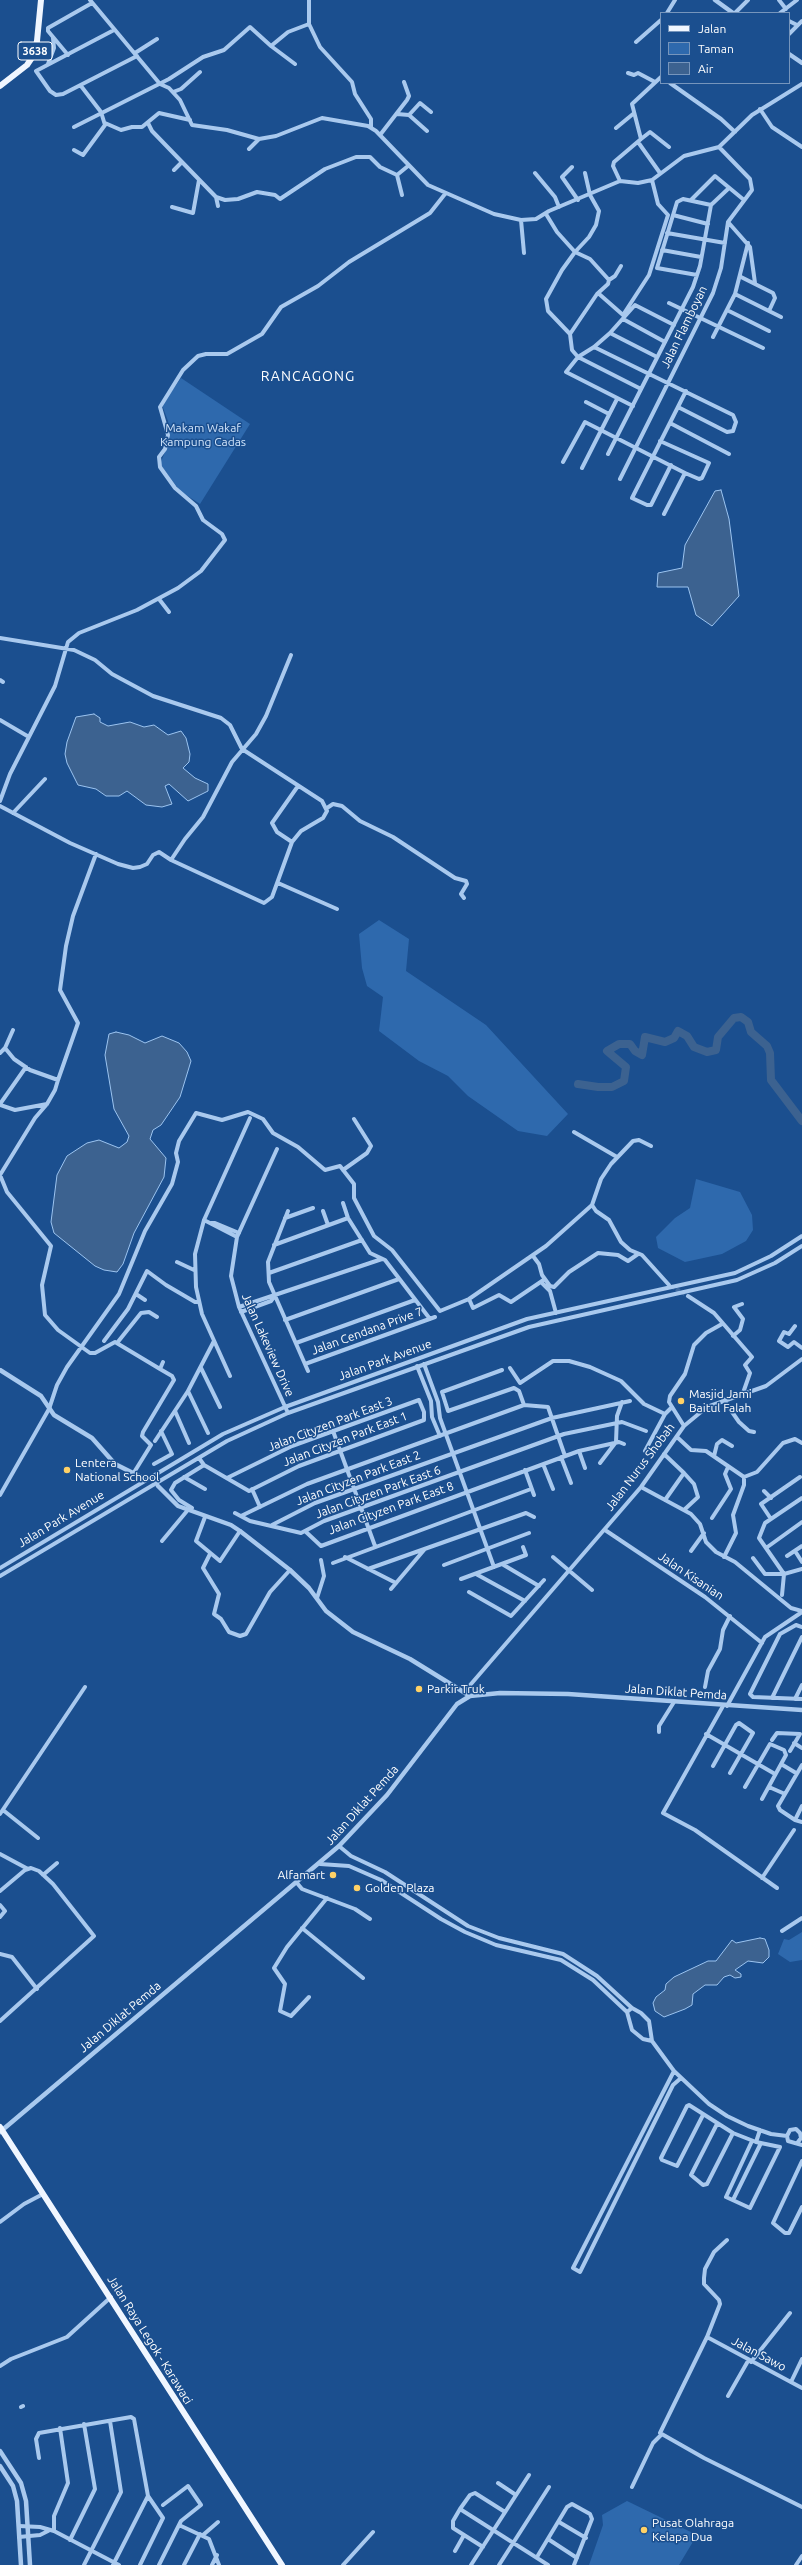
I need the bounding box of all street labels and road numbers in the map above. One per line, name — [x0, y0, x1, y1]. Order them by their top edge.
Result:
road number: 3638 — [18, 42, 52, 60]
street label: Jalan Flamboyan — [658, 283, 710, 371]
street label: Jalan Lakeview Drive — [239, 1291, 297, 1399]
street label: Jalan Cendana Prive 7 — [309, 1304, 425, 1358]
street label: Jalan Park Avenue — [336, 1336, 434, 1384]
street label: Jalan Cityzen Park East 3 — [266, 1394, 394, 1454]
street label: Jalan Cityzen Park East 1 — [281, 1409, 409, 1469]
street label: Jalan Nurus Shobah — [602, 1420, 678, 1514]
street label: Jalan Cityzen Park East 2 — [294, 1448, 422, 1508]
street label: Jalan Cityzen Park East 6 — [313, 1463, 443, 1521]
street label: Jalan Cityzen Park East 8 — [326, 1479, 456, 1537]
street label: Jalan Park Avenue — [15, 1488, 107, 1550]
street label: Jalan Kisanian — [656, 1549, 726, 1603]
street label: Jalan Diklat Pemda — [624, 1681, 728, 1703]
street label: Jalan Diklat Pemda — [322, 1762, 402, 1848]
street label: Jalan Diklat Pemda — [76, 1979, 164, 2055]
street label: Jalan Raya Legok - Karawaci — [104, 2273, 196, 2407]
street label: Jalan Sawo — [729, 2334, 789, 2374]

